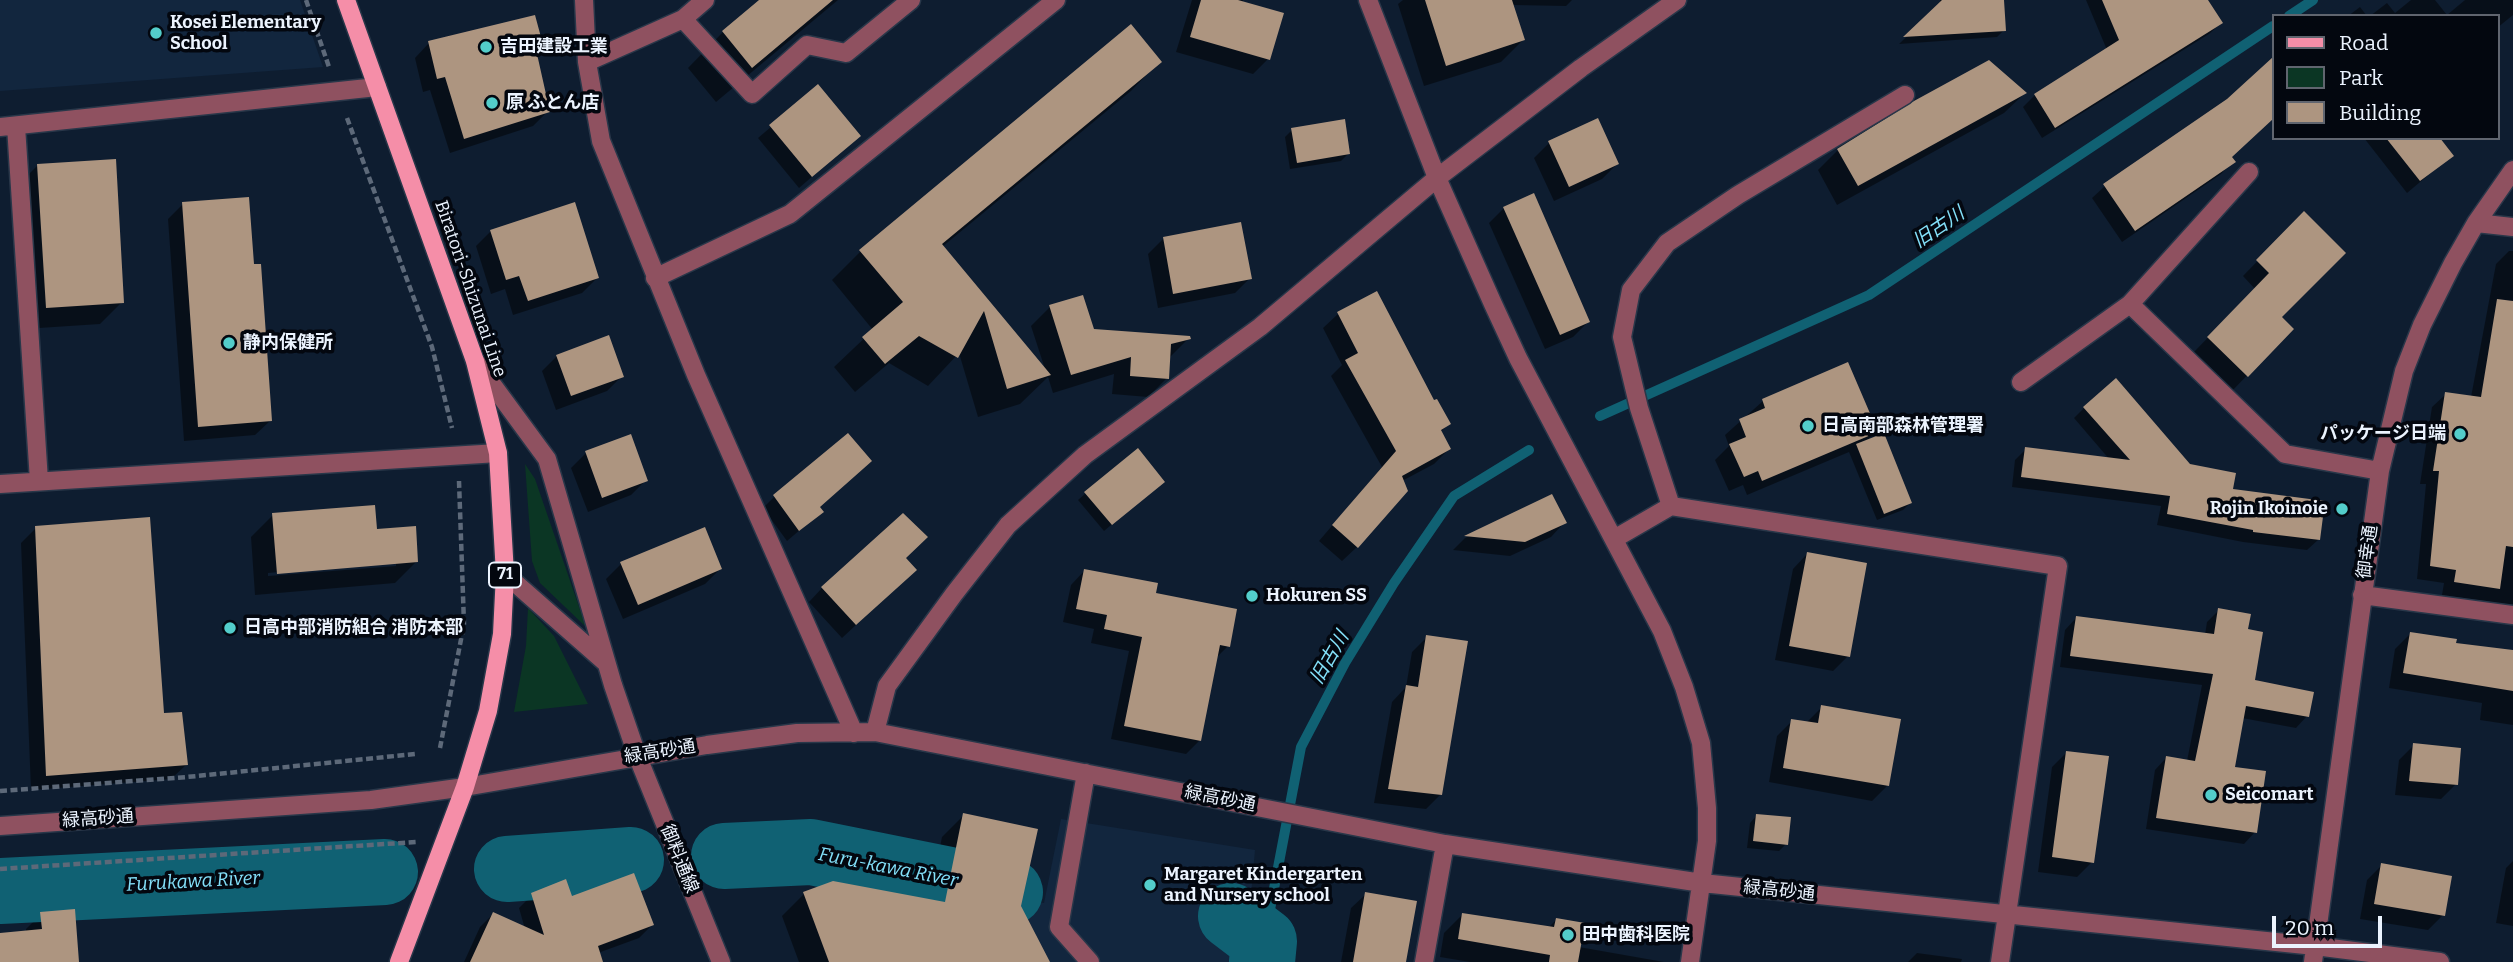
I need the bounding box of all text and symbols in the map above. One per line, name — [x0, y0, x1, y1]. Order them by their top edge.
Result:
place label: Kosei Elementary School — [170, 12, 321, 54]
legend — [2272, 14, 2499, 140]
marker: Kosei Elementary School — [148, 25, 164, 41]
text: Road — [2339, 30, 2388, 56]
place label: 吉田建設工業 — [500, 36, 608, 58]
marker: 吉田建設工業 — [478, 39, 494, 55]
text: Park — [2339, 65, 2383, 91]
place label: 原 ふとん店 — [506, 92, 599, 114]
marker: 原 ふとん店 — [484, 95, 500, 111]
text: Building — [2339, 100, 2421, 126]
street label: Biratori-Shizunai Line — [430, 198, 510, 380]
water label: 旧古川 — [1909, 203, 1969, 253]
place label: 静内保健所 — [243, 332, 333, 354]
marker: 静内保健所 — [221, 335, 237, 351]
place label: 日高南部森林管理署 — [1822, 415, 1984, 437]
marker: 日高南部森林管理署 — [1800, 418, 1816, 434]
place label: パッケージ日端 — [2320, 423, 2446, 445]
marker: パッケージ日端 — [2452, 426, 2468, 442]
place label: Rojin Ikoinoie — [2210, 498, 2328, 520]
marker: Rojin Ikoinoie — [2334, 501, 2350, 517]
street label: 御幸通 — [2354, 524, 2382, 580]
road number: 71 — [489, 562, 521, 588]
place label: Hokuren SS — [1266, 585, 1367, 607]
marker: Hokuren SS — [1244, 588, 1260, 604]
place label: 日高中部消防組合 消防本部 — [244, 617, 463, 639]
marker: 日高中部消防組合 消防本部 — [222, 620, 238, 636]
water label: 旧古川 — [1306, 628, 1354, 688]
street label: 緑高砂通 — [623, 736, 697, 768]
street label: 緑高砂通 — [1183, 782, 1257, 816]
place label: Seicomart — [2225, 784, 2314, 806]
marker: Seicomart — [2203, 787, 2219, 803]
street label: 緑高砂通 — [61, 806, 135, 832]
street label: 御料通線 — [656, 822, 702, 896]
water label: Furu-kawa River — [816, 843, 960, 893]
place label: Margaret Kindergarten and Nursery school — [1164, 864, 1362, 906]
water label: Furukawa River — [126, 867, 260, 897]
street label: 緑高砂通 — [1742, 876, 1816, 906]
marker: Margaret Kindergarten and Nursery school — [1142, 877, 1158, 893]
scale bar — [2275, 902, 2385, 946]
text: 20 m — [2285, 915, 2334, 941]
place label: 田中歯科医院 — [1582, 924, 1690, 946]
marker: 田中歯科医院 — [1560, 927, 1576, 943]

